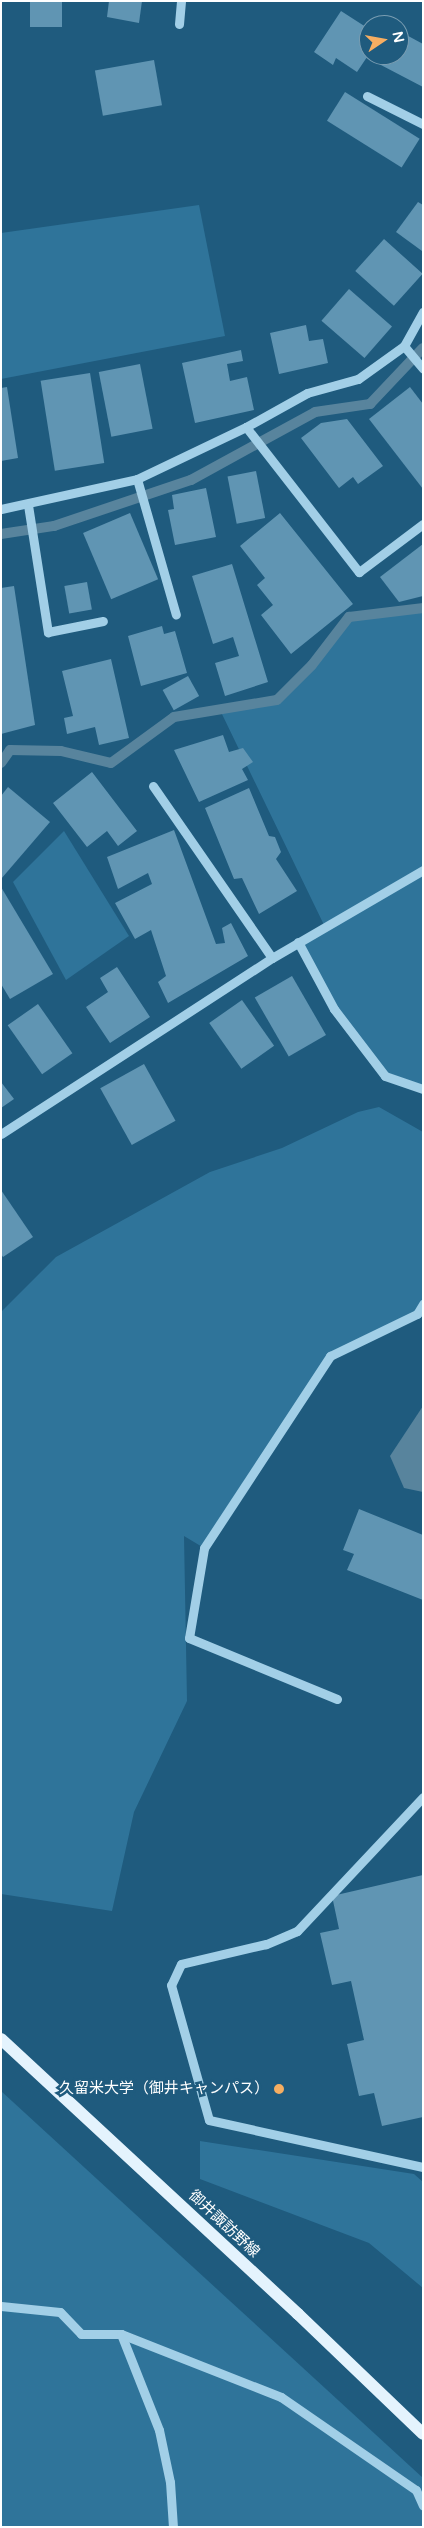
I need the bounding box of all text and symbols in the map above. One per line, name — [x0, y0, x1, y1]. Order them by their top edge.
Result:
north arrow — [359, 15, 409, 65]
text: N — [389, 30, 408, 44]
place label: 久留米大学（御井キャンパス） — [59, 2080, 269, 2098]
marker: 久留米大学（御井キャンパス） — [273, 2083, 285, 2095]
street label: 御井諏訪野線 — [185, 2187, 263, 2261]

